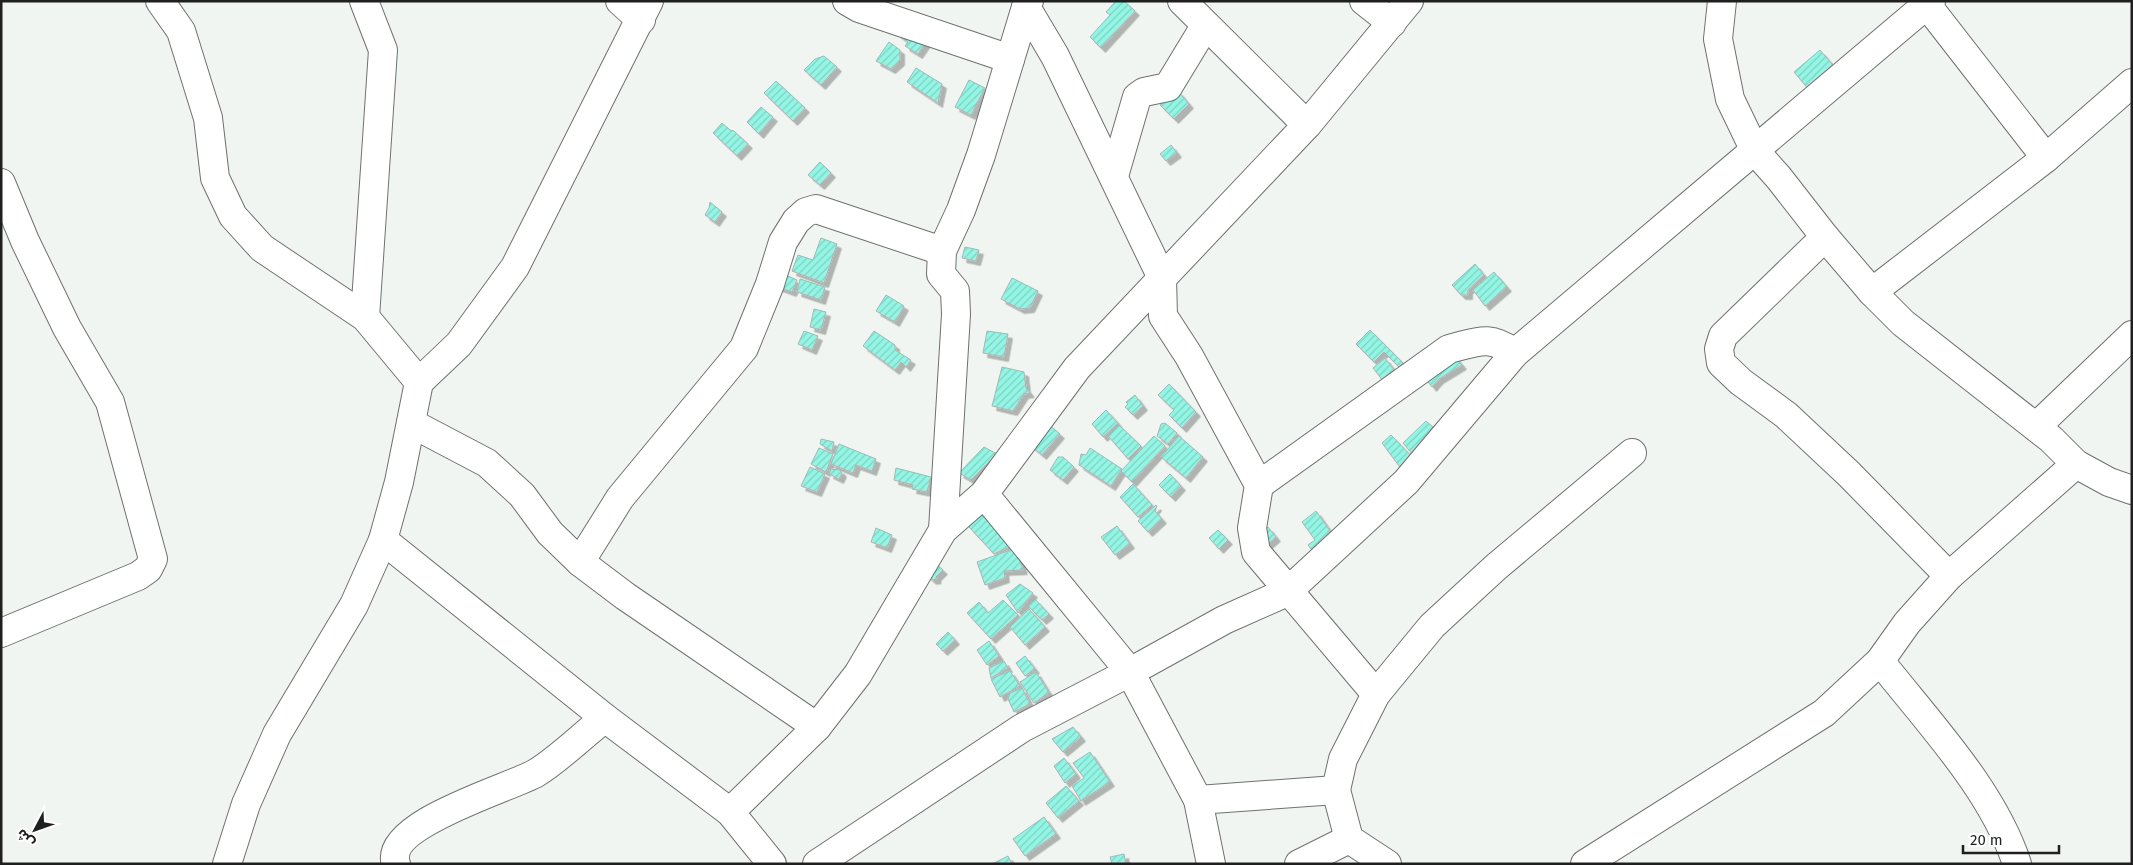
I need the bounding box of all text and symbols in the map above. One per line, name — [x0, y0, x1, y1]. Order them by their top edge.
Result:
north arrow — [10, 805, 60, 855]
scale bar — [1963, 822, 2059, 854]
text: ش — [13, 825, 38, 851]
text: 20 m — [1970, 831, 2003, 849]

